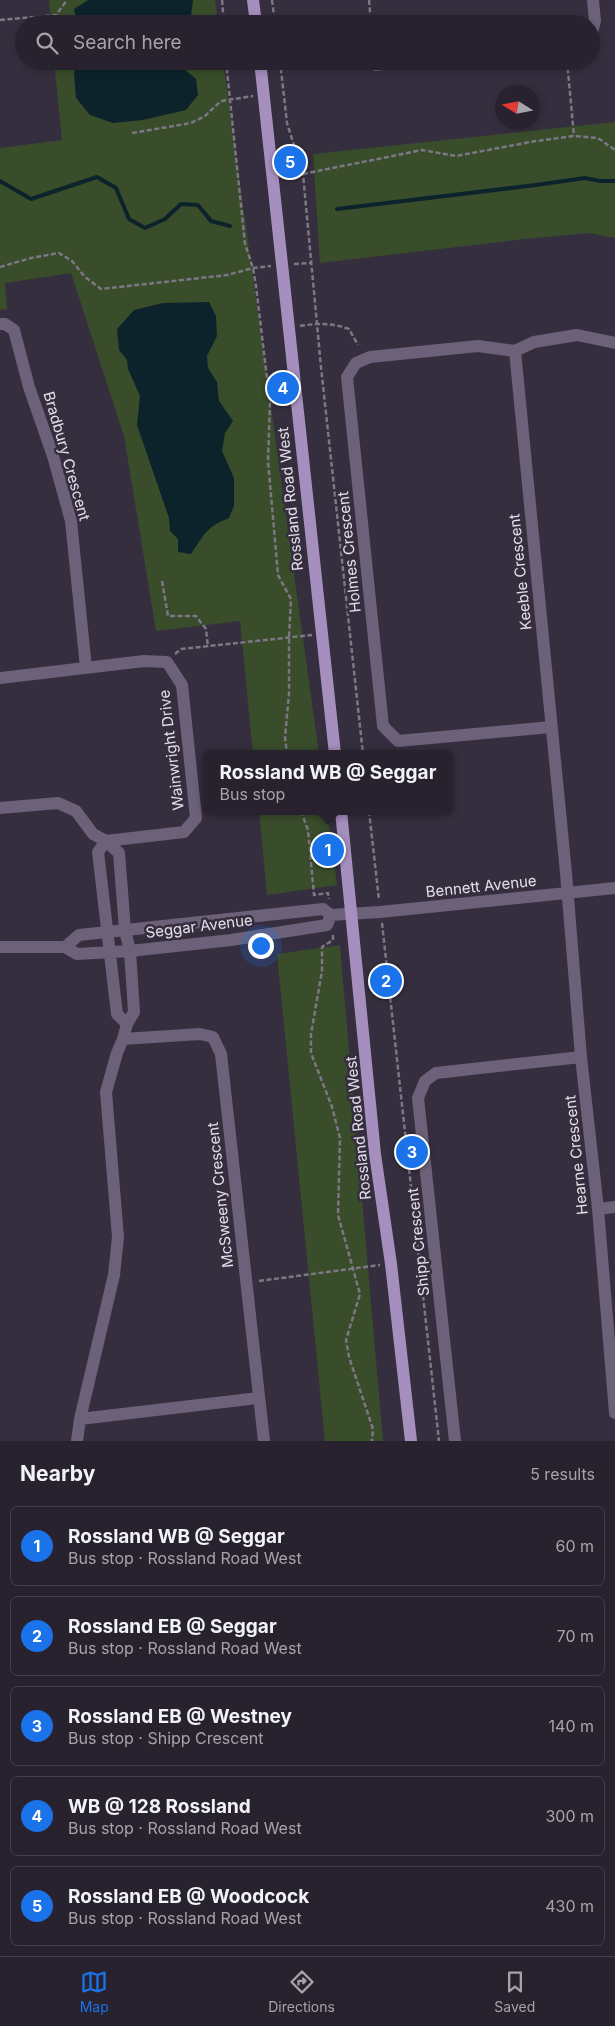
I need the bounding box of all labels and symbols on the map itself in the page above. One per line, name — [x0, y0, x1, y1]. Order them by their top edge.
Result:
north arrow — [495, 85, 540, 130]
pin: 5 — [274, 143, 306, 181]
pin: 4 — [267, 369, 299, 407]
street label: Bradbury Crescent — [39, 389, 95, 523]
street label: Rossland Road West — [273, 426, 307, 572]
street label: Holmes Crescent — [333, 490, 365, 614]
street label: Keeble Crescent — [504, 513, 536, 631]
street label: Wainwright Drive — [154, 689, 188, 811]
pin: 1 — [312, 831, 344, 869]
street label: Bennett Avenue — [425, 871, 537, 901]
street label: Seggar Avenue — [144, 910, 254, 942]
your location — [248, 933, 274, 959]
pin: 2 — [370, 962, 402, 1000]
street label: Rossland Road West — [341, 1055, 375, 1201]
street label: Hearne Crescent — [560, 1094, 592, 1216]
street label: McSweeny Crescent — [203, 1121, 237, 1269]
pin: 3 — [396, 1133, 428, 1171]
street label: Shipp Crescent — [403, 1187, 433, 1297]

